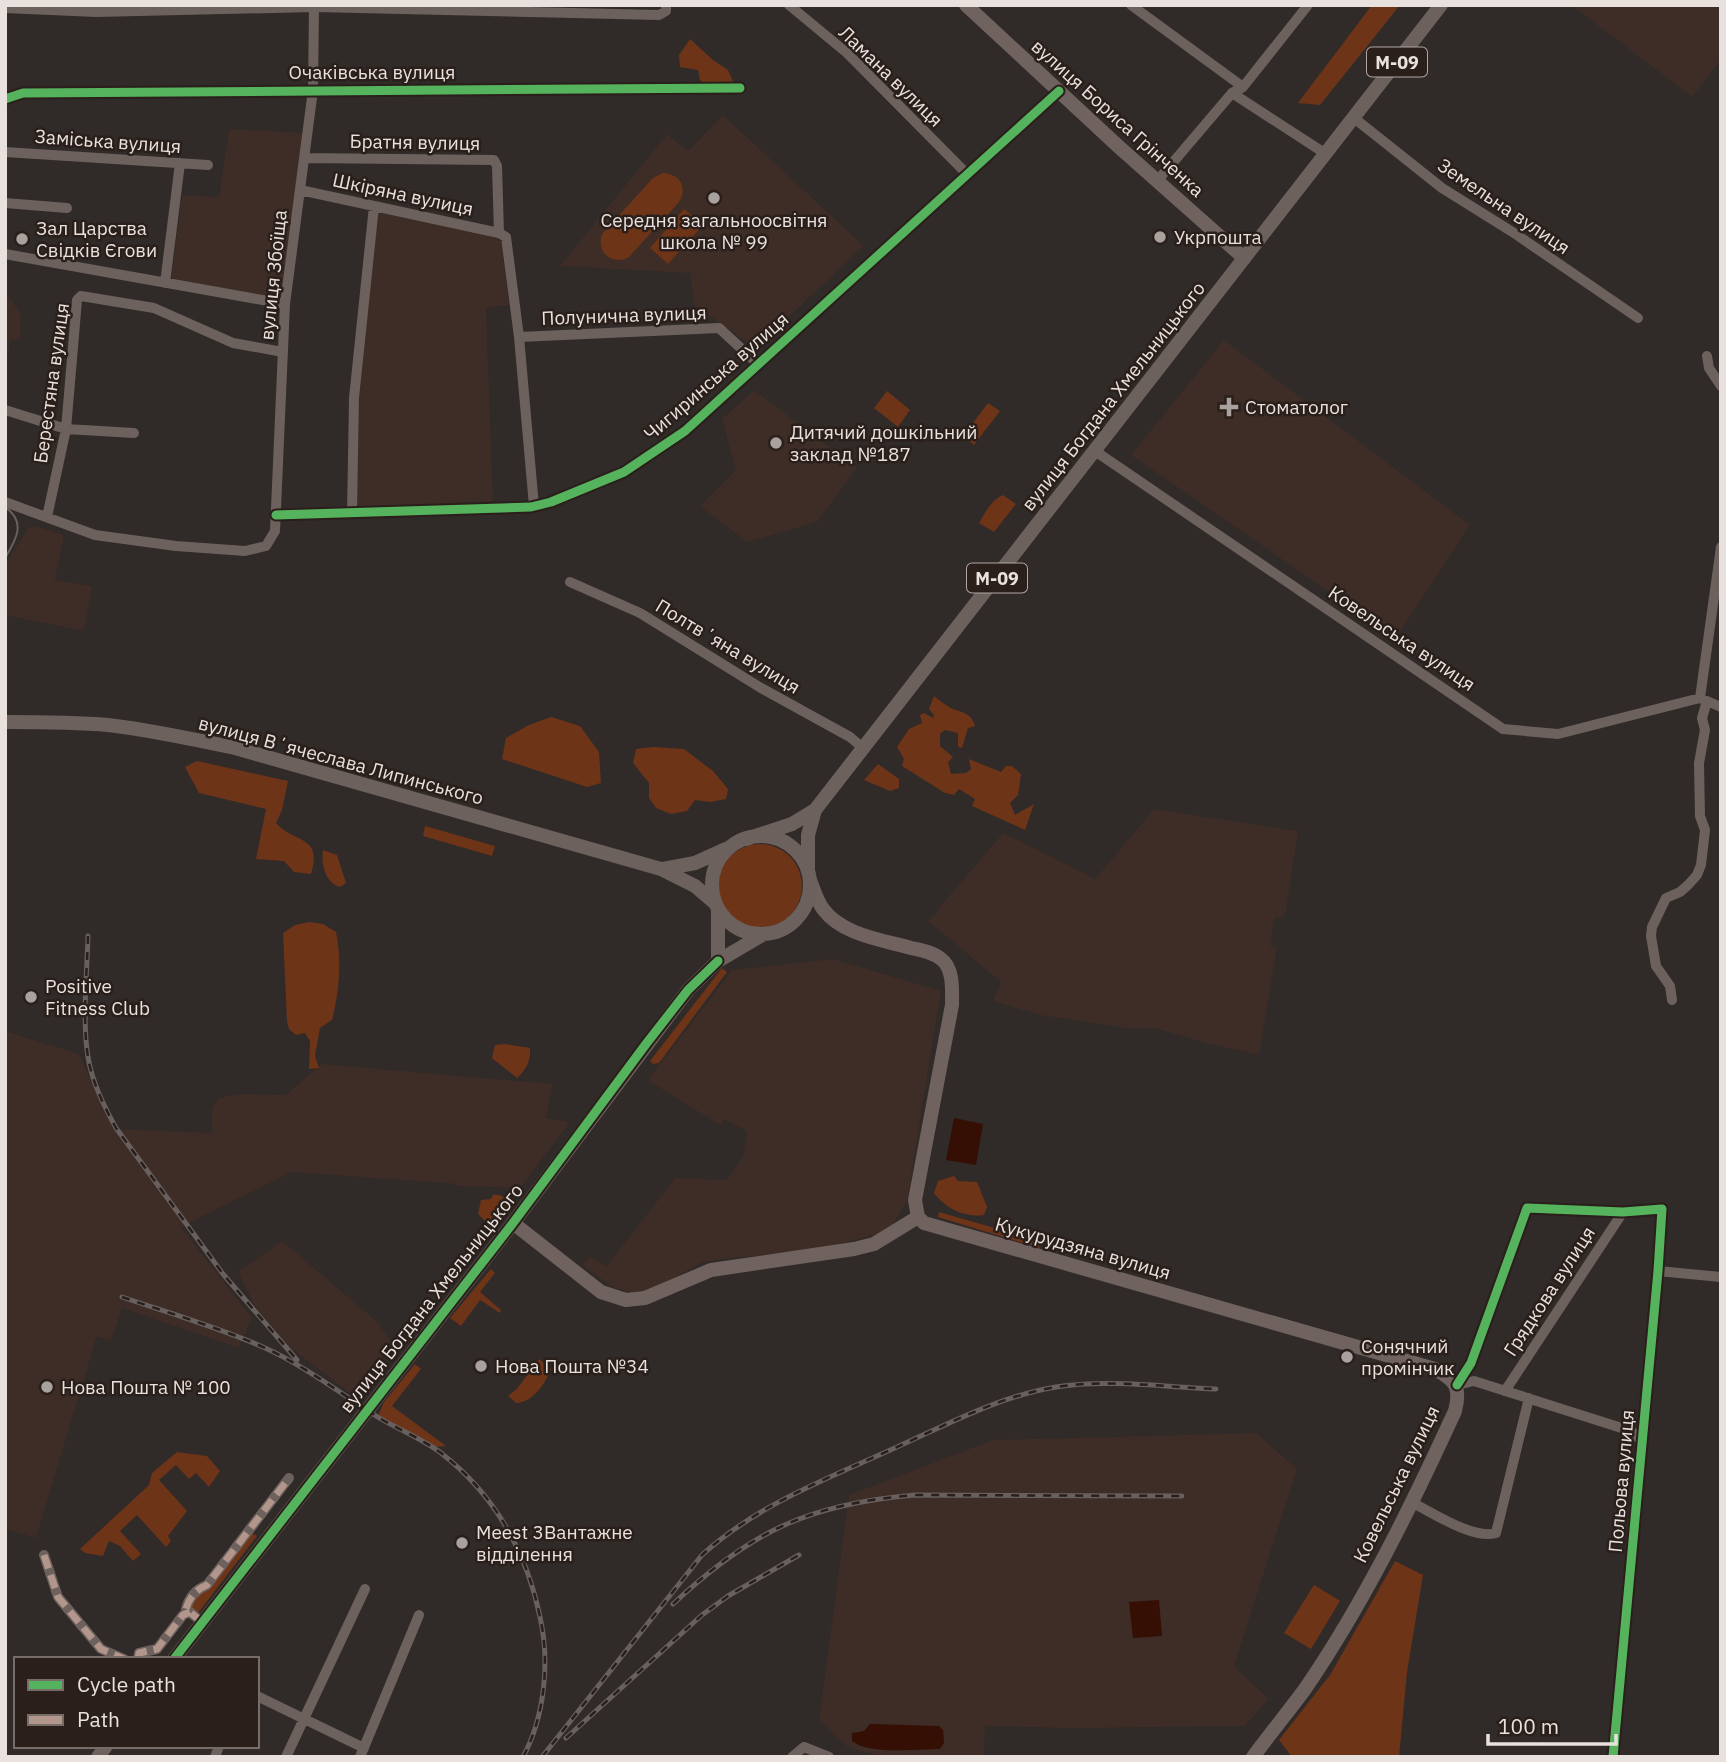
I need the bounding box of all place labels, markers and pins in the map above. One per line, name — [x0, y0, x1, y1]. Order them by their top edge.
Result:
marker: Середня загальноосвітня школа № 99 — [706, 190, 722, 206]
place label: Середня загальноосвітня школа № 99 — [600, 208, 828, 254]
place label: Зал Царства Свідків Єгови — [36, 216, 157, 262]
place label: Укрпошта — [1174, 225, 1262, 249]
marker: Укрпошта — [1152, 229, 1168, 245]
marker: Зал Царства Свідків Єгови — [14, 231, 30, 247]
place label: Стоматолог — [1245, 395, 1348, 419]
marker: Стоматолог — [1219, 397, 1239, 417]
place label: Дитячий дошкільний заклад №187 — [790, 420, 977, 466]
marker: Дитячий дошкільний заклад №187 — [768, 435, 784, 451]
place label: Positive Fitness Club — [45, 974, 150, 1020]
marker: Positive Fitness Club — [23, 989, 39, 1005]
place label: Сонячний промінчик — [1361, 1334, 1455, 1380]
marker: Сонячний промінчик — [1339, 1349, 1355, 1365]
place label: Нова Пошта №34 — [495, 1354, 649, 1378]
marker: Нова Пошта №34 — [473, 1358, 489, 1374]
place label: Нова Пошта № 100 — [61, 1375, 231, 1399]
marker: Нова Пошта № 100 — [39, 1379, 55, 1395]
place label: Meest 3Вантажне відділення — [476, 1520, 633, 1566]
marker: Meest 3Вантажне відділення — [454, 1535, 470, 1551]

